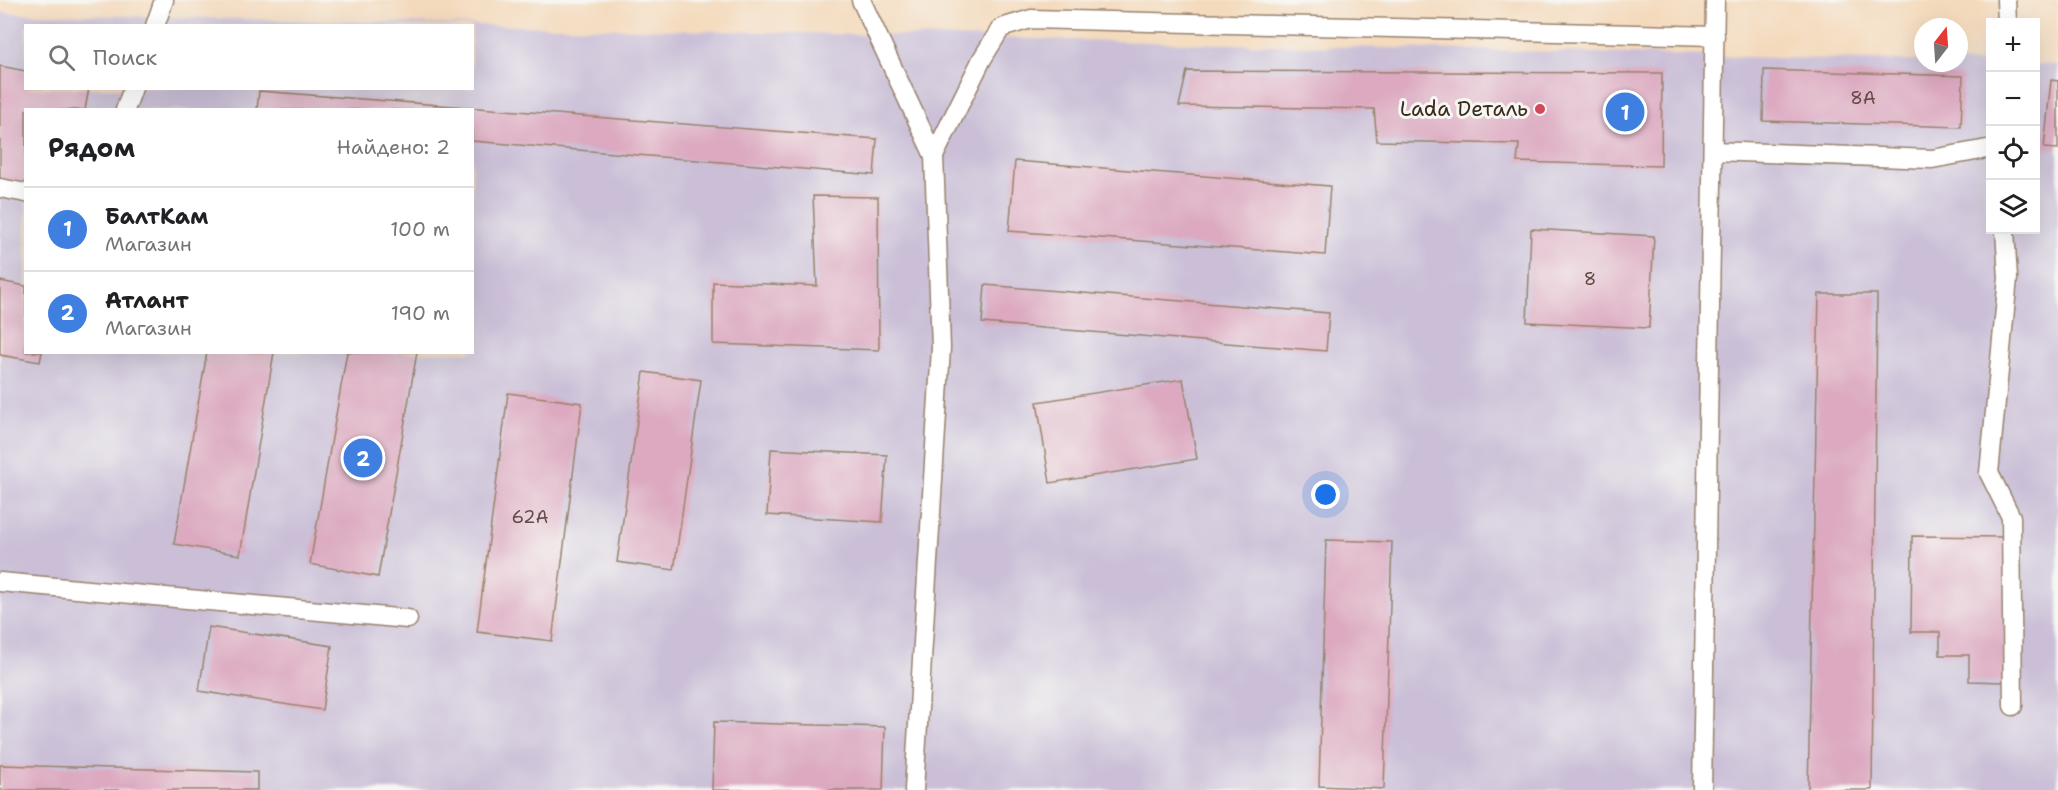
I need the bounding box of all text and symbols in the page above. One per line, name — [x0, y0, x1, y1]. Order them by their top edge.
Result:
north arrow — [1914, 18, 1968, 72]
map controls — [1986, 18, 2040, 234]
button: + — [1986, 18, 2040, 72]
search box — [24, 24, 474, 90]
icon: search — [45, 41, 78, 74]
text: Поиск — [93, 43, 157, 72]
button: − — [1986, 72, 2040, 126]
house number: 8А — [1850, 86, 1876, 110]
pin: 1 — [1606, 90, 1644, 134]
place label: Lada Dеталь — [1400, 95, 1528, 123]
marker: Lada Dеталь — [1533, 102, 1547, 116]
button: locate — [1986, 126, 2040, 180]
text: Рядом — [48, 130, 135, 165]
text: Найдено: 2 — [337, 134, 450, 160]
button: layers — [1986, 180, 2040, 234]
text: БалтКам — [105, 202, 208, 231]
text: 1 — [63, 216, 72, 242]
text: 100 m — [390, 216, 450, 242]
text: Магазин — [105, 231, 192, 257]
house number: 8 — [1584, 267, 1596, 291]
text: Атлант — [105, 286, 189, 315]
text: 2 — [61, 300, 75, 326]
text: 190 m — [391, 300, 450, 326]
text: Магазин — [105, 315, 192, 341]
pin: 2 — [344, 436, 382, 480]
your location — [1311, 480, 1340, 509]
house number: 62А — [511, 505, 549, 529]

